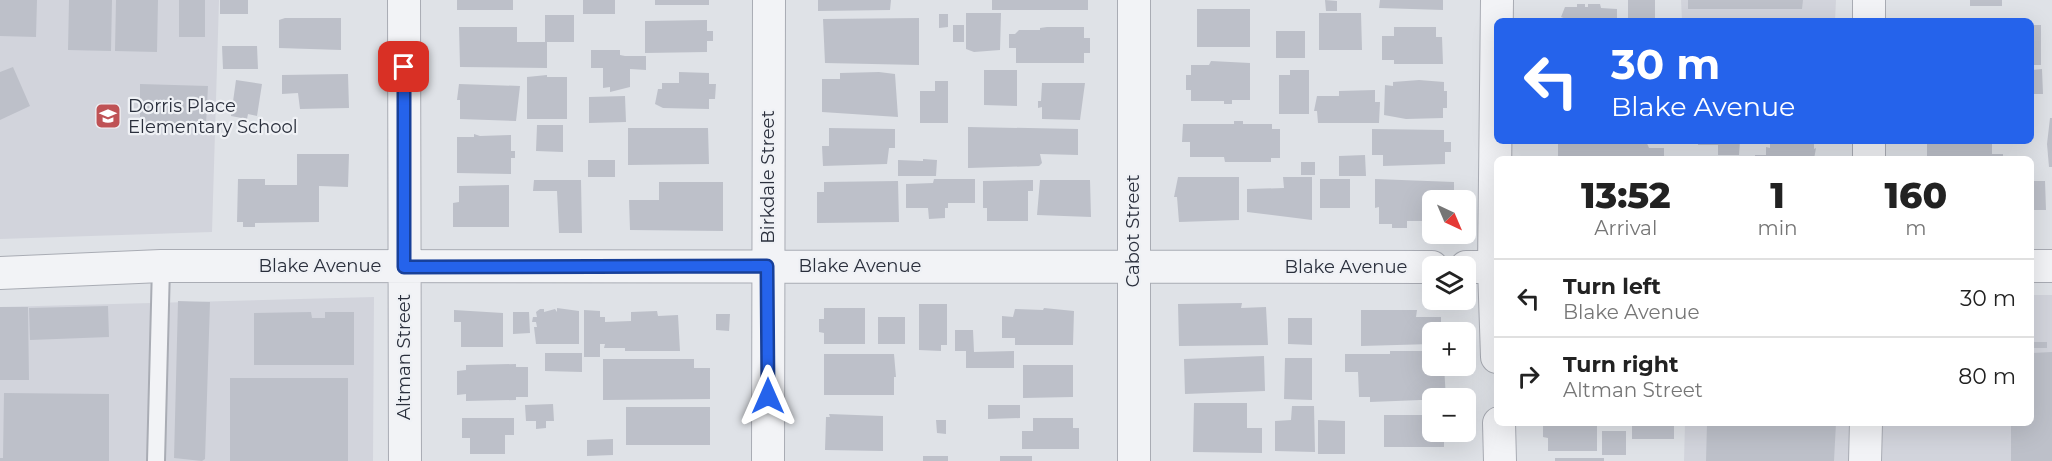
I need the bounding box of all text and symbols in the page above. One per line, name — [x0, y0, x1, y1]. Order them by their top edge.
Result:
text: 30 m — [1611, 38, 1720, 90]
pin — [378, 41, 429, 92]
icon: left — [1512, 42, 1590, 120]
icon: arrive — [387, 50, 420, 83]
text: Blake Avenue — [1611, 90, 1795, 123]
place label: Dorris Place Elementary School — [128, 95, 298, 138]
school or university icon: Dorris Place Elementary School — [93, 101, 123, 131]
street label: Birkdale Street — [757, 110, 779, 244]
text: 13:52 — [1581, 173, 1671, 217]
text: 1 — [1770, 173, 1785, 217]
text: 160 — [1884, 173, 1947, 217]
street label: Cabot Street — [1122, 174, 1144, 288]
north arrow — [1422, 190, 1476, 244]
map controls — [1422, 190, 1476, 442]
text: Arrival — [1594, 216, 1657, 240]
text: min — [1757, 216, 1798, 240]
text: m — [1905, 216, 1926, 240]
street label: Blake Avenue — [259, 255, 382, 277]
street label: Blake Avenue — [799, 255, 922, 277]
street label: Blake Avenue — [1285, 256, 1408, 278]
button: layers — [1422, 256, 1476, 310]
text: Turn left — [1563, 273, 1661, 300]
icon: left — [1512, 282, 1545, 315]
text: 30 m — [1960, 285, 2016, 312]
street label: Altman Street — [393, 294, 415, 420]
text: Blake Avenue — [1563, 300, 1700, 324]
button: + — [1422, 322, 1476, 376]
text: Turn right — [1563, 351, 1678, 378]
icon: right — [1512, 360, 1545, 393]
text: 80 m — [1958, 363, 2016, 390]
position arrow — [736, 364, 800, 428]
text: Altman Street — [1563, 378, 1703, 402]
button: − — [1422, 388, 1476, 442]

